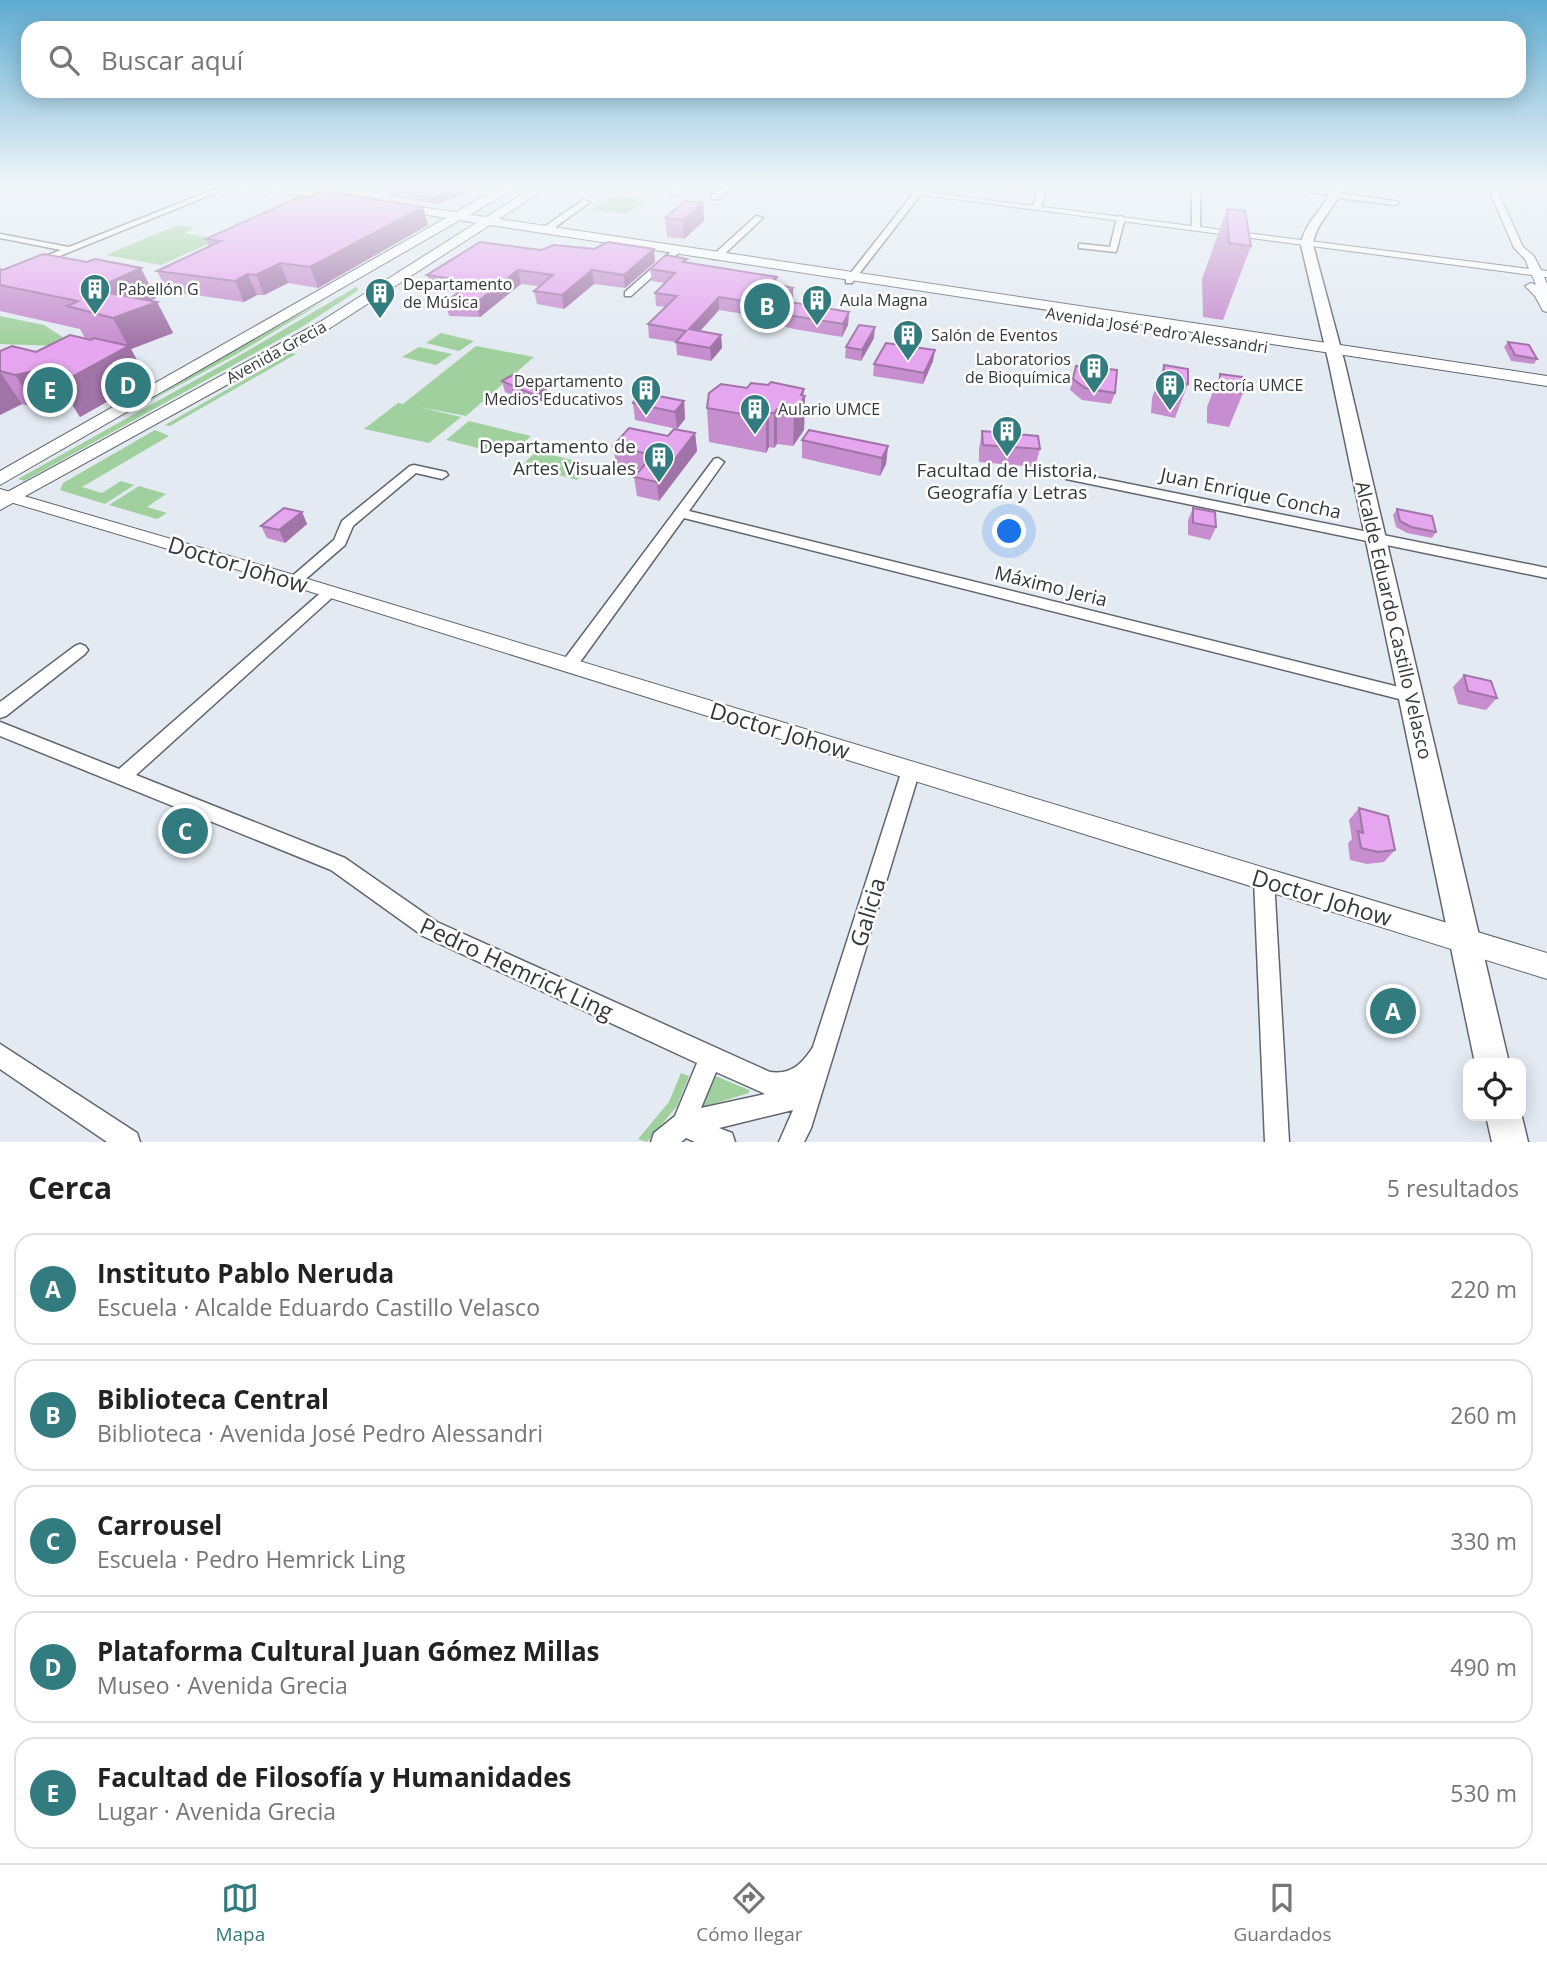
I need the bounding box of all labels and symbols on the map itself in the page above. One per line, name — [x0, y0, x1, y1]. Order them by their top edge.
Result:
building icon: Pabellón G — [78, 272, 112, 316]
place label: Departamento de Música — [403, 273, 512, 313]
building icon: Departamento de Música — [363, 276, 397, 320]
place label: Pabellón G — [118, 278, 199, 300]
pin: B — [744, 280, 790, 332]
building icon: Aula Magna — [800, 283, 834, 327]
place label: Aula Magna — [840, 289, 928, 311]
street label: Avenida José Pedro Alessandri — [1044, 302, 1270, 358]
street label: Avenida Grecia — [222, 315, 330, 389]
building icon: Salón de Eventos — [891, 318, 925, 362]
place label: Salón de Eventos — [931, 324, 1058, 346]
place label: Laboratorios de Bioquímica — [965, 348, 1071, 388]
building icon: Laboratorios de Bioquímica — [1077, 351, 1111, 395]
pin: D — [105, 359, 151, 411]
pin: E — [27, 364, 73, 416]
building icon: Rectoría UMCE — [1153, 368, 1187, 412]
place label: Departamento Medios Educativos — [484, 370, 623, 410]
building icon: Departamento Medios Educativos — [629, 373, 663, 417]
place label: Rectoría UMCE — [1193, 374, 1304, 396]
building icon: Aulario UMCE — [738, 392, 772, 436]
place label: Aulario UMCE — [778, 398, 880, 420]
building icon: Facultad de Historia, Geografía y Letras — [990, 414, 1024, 458]
place label: Departamento de Artes Visuales — [479, 433, 636, 481]
building icon: Departamento de Artes Visuales — [642, 440, 676, 484]
place label: Facultad de Historia, Geografía y Letras — [916, 457, 1098, 505]
street label: Juan Enrique Concha — [1156, 461, 1344, 525]
street label: Alcalde Eduardo Castillo Velasco — [1349, 478, 1439, 762]
your location — [992, 514, 1026, 548]
street label: Doctor Johow — [164, 528, 312, 601]
street label: Máximo Jeria — [992, 559, 1110, 613]
street label: Doctor Johow — [706, 694, 854, 767]
pin: C — [162, 805, 208, 857]
street label: Doctor Johow — [1248, 861, 1396, 934]
street label: Galicia — [841, 874, 893, 950]
street label: Pedro Hemrick Ling — [415, 909, 619, 1027]
pin: A — [1370, 985, 1416, 1037]

